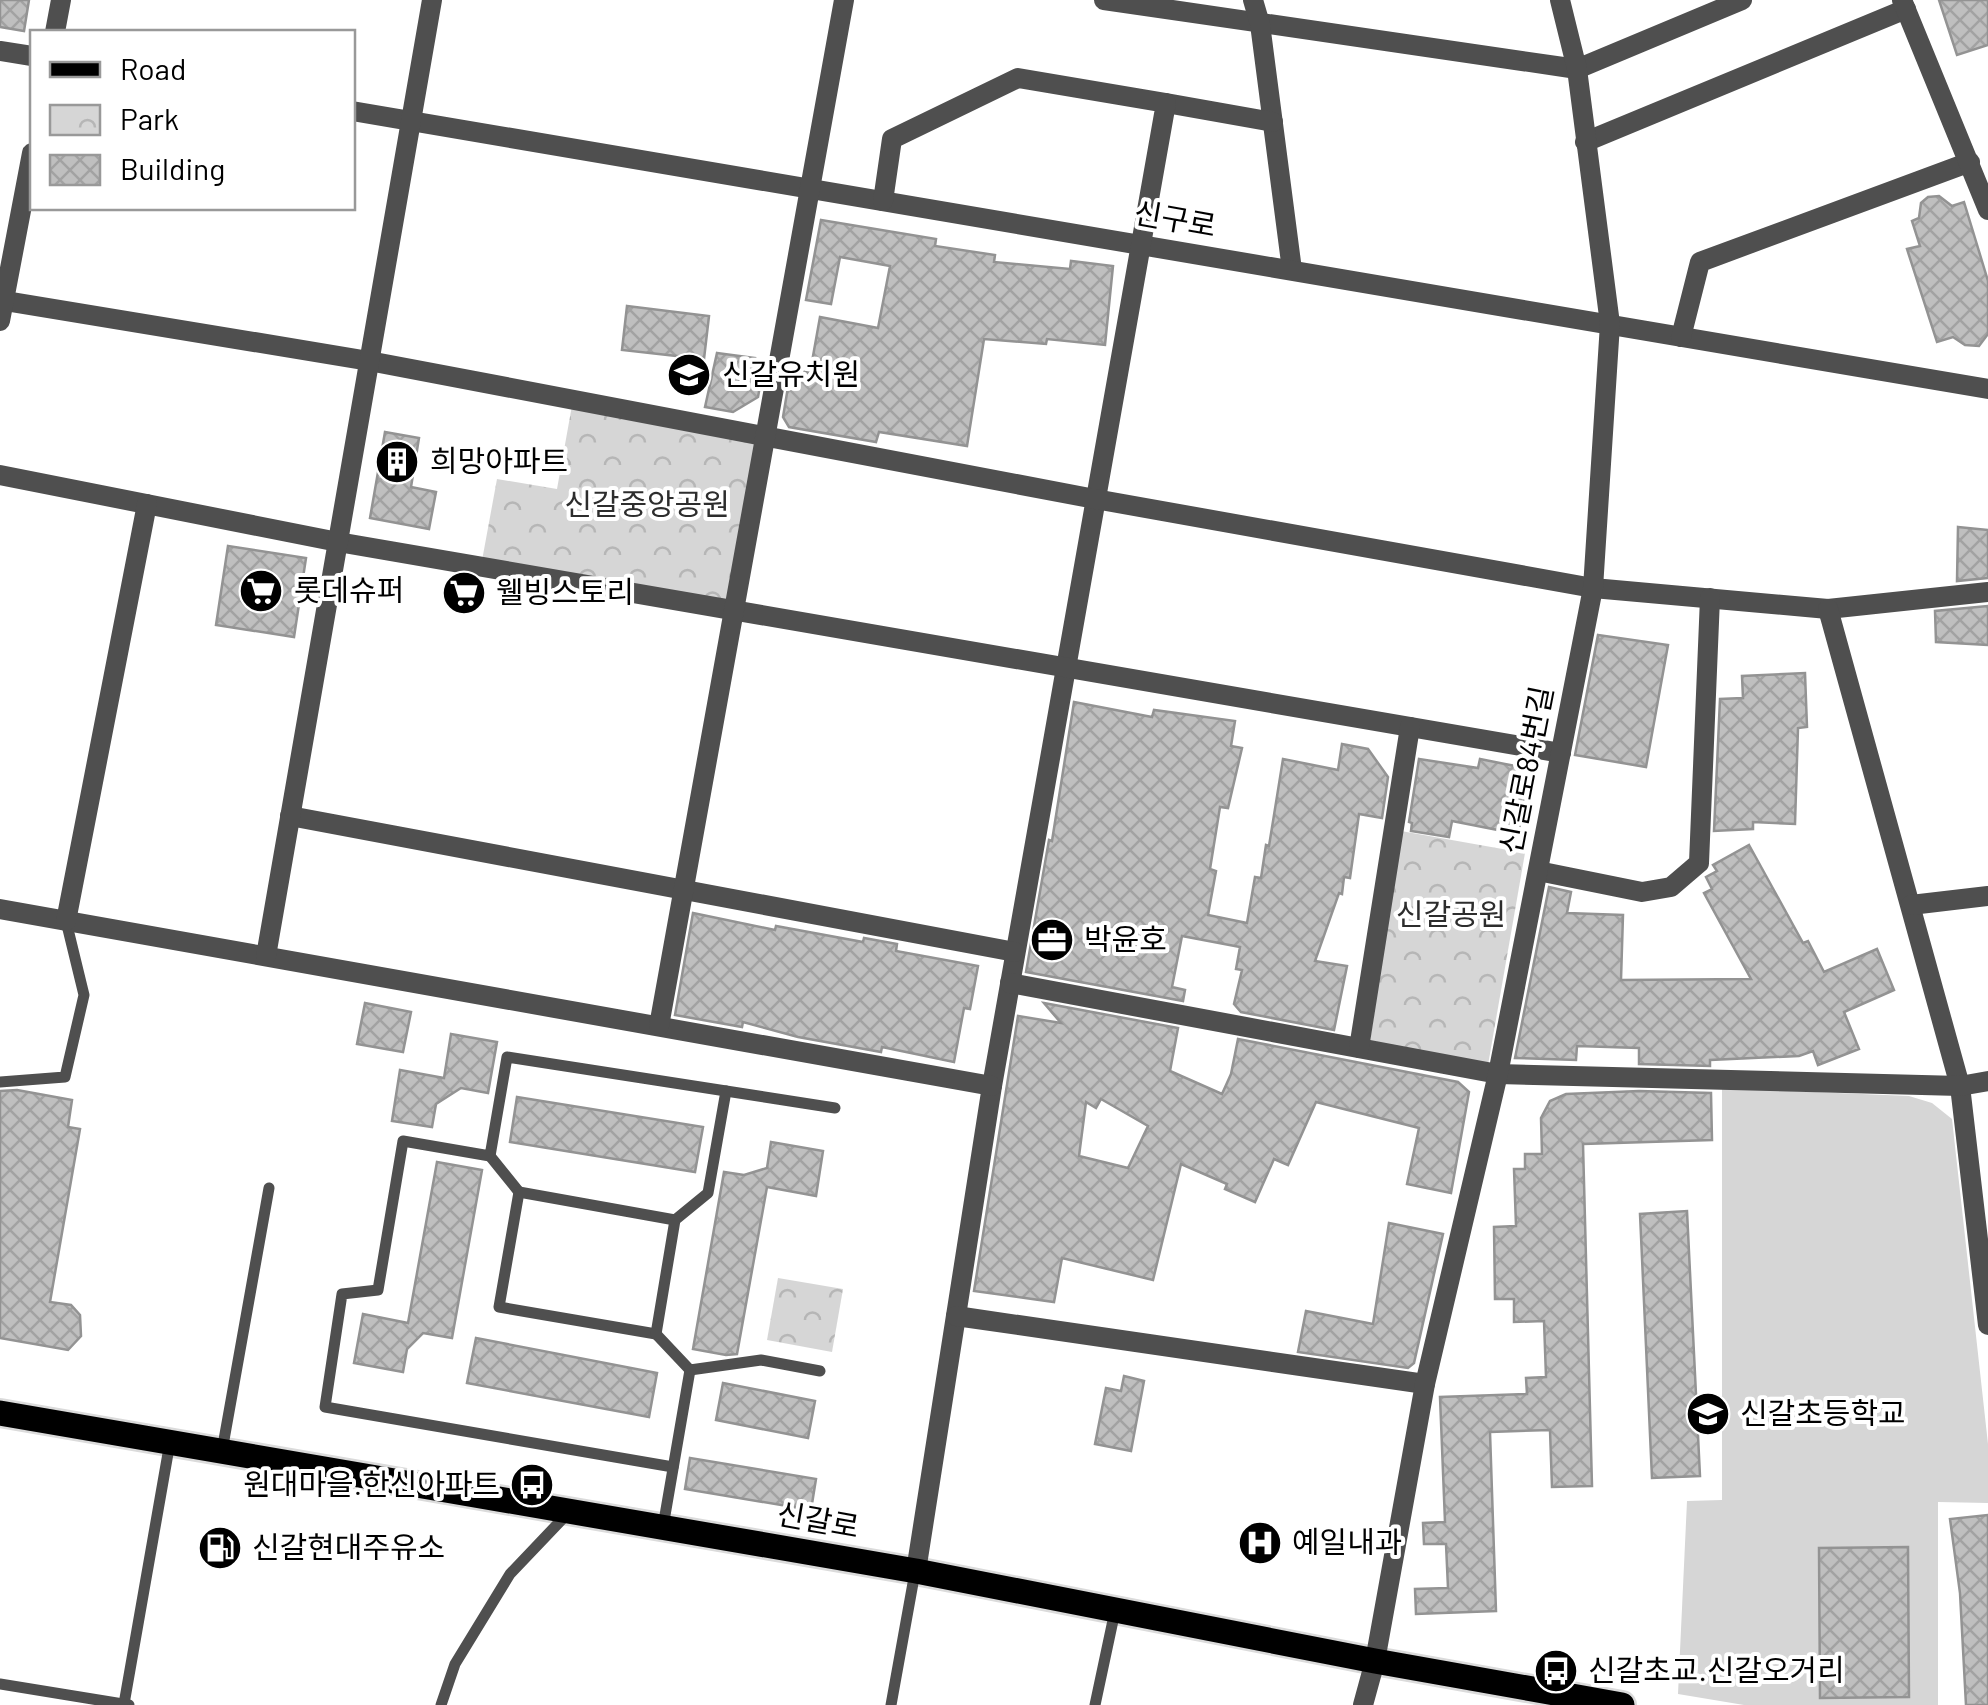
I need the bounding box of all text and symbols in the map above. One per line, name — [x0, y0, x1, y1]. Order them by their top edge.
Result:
legend — [30, 30, 355, 210]
text: Road — [120, 50, 186, 86]
text: Park — [120, 100, 179, 136]
text: Building — [120, 150, 225, 186]
street label: 신구로 — [1131, 193, 1219, 243]
school or university icon: 신갈유치원 — [666, 352, 712, 398]
place label: 신갈유치원 — [722, 355, 860, 391]
building icon: 희망아파트 — [374, 439, 420, 485]
place label: 희망아파트 — [430, 442, 568, 478]
park label: 신갈중앙공원 — [564, 485, 730, 521]
supermarket icon: 롯데슈퍼 — [238, 568, 284, 614]
supermarket icon: 웰빙스토리 — [441, 570, 487, 616]
place label: 롯데슈퍼 — [294, 571, 404, 607]
place label: 웰빙스토리 — [496, 573, 634, 609]
street label: 신갈로84번길 — [1491, 683, 1559, 857]
park label: 신갈공원 — [1396, 895, 1506, 931]
office icon: 박윤호 — [1029, 917, 1075, 963]
place label: 박윤호 — [1084, 920, 1167, 956]
school or university icon: 신갈초등학교 — [1685, 1391, 1731, 1437]
place label: 신갈초등학교 — [1740, 1394, 1906, 1430]
bus stop icon: 원대마을.한신아파트 — [509, 1462, 555, 1508]
place label: 원대마을.한신아파트 — [243, 1465, 500, 1501]
street label: 신갈로 — [774, 1494, 862, 1544]
hospital icon: 예일내과 — [1237, 1520, 1283, 1566]
place label: 예일내과 — [1292, 1523, 1402, 1559]
fuel station icon: 신갈현대주유소 — [197, 1525, 243, 1571]
place label: 신갈현대주유소 — [252, 1528, 445, 1564]
bus stop icon: 신갈초교.신갈오거리 — [1533, 1648, 1579, 1694]
place label: 신갈초교.신갈오거리 — [1588, 1651, 1845, 1687]

